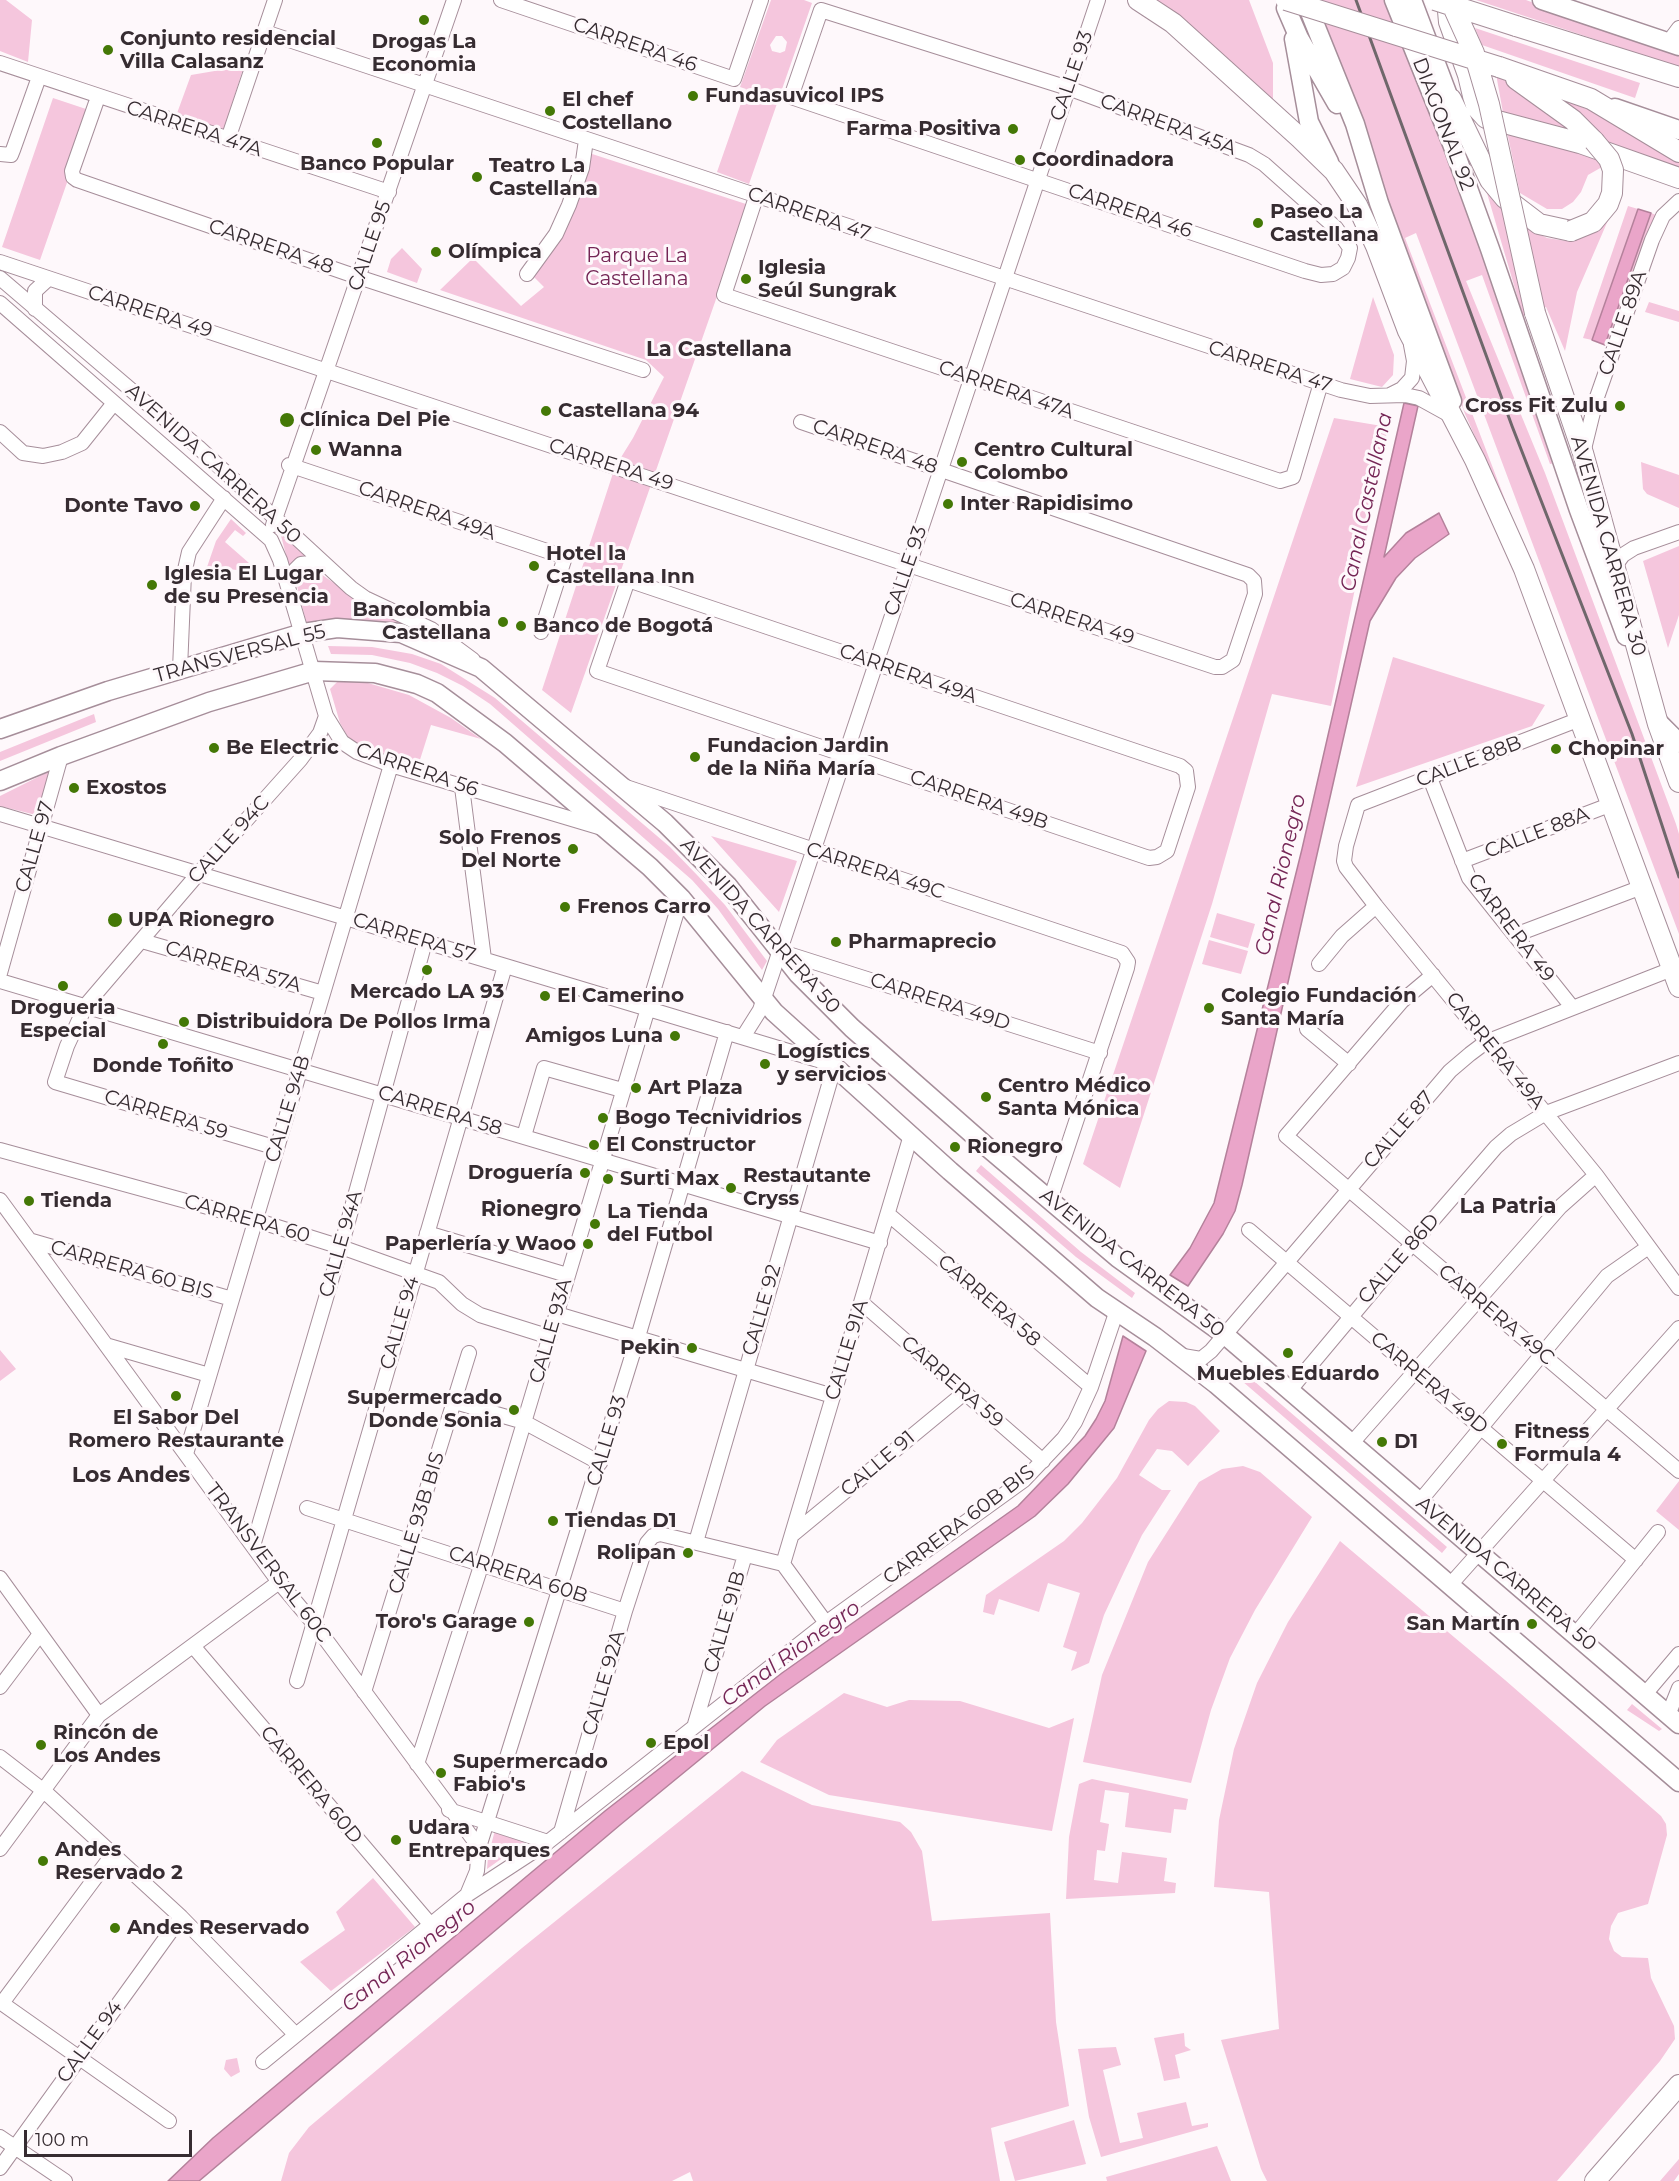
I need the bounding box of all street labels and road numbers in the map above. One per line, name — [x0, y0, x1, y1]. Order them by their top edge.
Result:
street label: CARRERA 46 — [570, 13, 700, 77]
street label: CALLE 93 — [1045, 28, 1099, 124]
street label: DIAGONAL 92 — [1407, 54, 1479, 194]
street label: CARRERA 45A — [1097, 89, 1239, 161]
street label: CARRERA 47A — [123, 96, 265, 162]
street label: CARRERA 46 — [1065, 179, 1195, 243]
street label: CARRERA 47 — [744, 182, 874, 246]
street label: CALLE 95 — [343, 198, 397, 294]
street label: CARRERA 48 — [205, 214, 337, 280]
street label: CALLE 89A — [1594, 267, 1652, 379]
street label: CARRERA 49 — [85, 281, 215, 343]
street label: CARRERA 47 — [1205, 336, 1335, 398]
street label: CARRERA 47A — [935, 356, 1077, 424]
street label: AVENIDA CARRERA 50 — [120, 379, 306, 549]
street label: CARRERA 48 — [809, 414, 941, 480]
street label: AVENIDA CARRERA 30 — [1565, 433, 1651, 659]
street label: CARRERA 49 — [546, 434, 676, 496]
street label: CARRERA 49A — [355, 476, 499, 546]
street label: CALLE 93 — [879, 523, 933, 619]
street label: CARRERA 49 — [1007, 588, 1137, 650]
street label: TRANSVERSAL 55 — [152, 620, 328, 688]
street label: CARRERA 49A — [836, 639, 980, 709]
street label: CALLE 88B — [1413, 731, 1525, 793]
street label: CARRERA 56 — [353, 738, 481, 802]
street label: CARRERA 49B — [907, 765, 1051, 835]
street label: CALLE 94C — [183, 791, 275, 889]
street label: CALLE 97 — [10, 798, 60, 896]
street label: CALLE 88A — [1481, 802, 1593, 864]
street label: AVENIDA CARRERA 50 — [675, 833, 845, 1019]
street label: CARRERA 49C — [803, 837, 947, 905]
street label: CARRERA 49 — [1462, 869, 1560, 987]
street label: CARRERA 57 — [350, 908, 478, 968]
street label: CARRERA 57A — [162, 936, 304, 998]
street label: CARRERA 49D — [867, 968, 1013, 1036]
street label: CARRERA 49A — [1440, 988, 1550, 1114]
street label: CALLE 94B — [260, 1053, 316, 1165]
street label: CARRERA 58 — [375, 1081, 505, 1141]
street label: CARRERA 59 — [101, 1085, 231, 1145]
street label: CALLE 87 — [1359, 1086, 1439, 1174]
street label: AVENIDA CARRERA 50 — [1035, 1183, 1229, 1343]
street label: CALLE 94A — [314, 1188, 368, 1300]
street label: CARRERA 60 — [181, 1190, 313, 1248]
street label: CALLE 86D — [1353, 1209, 1445, 1309]
street label: CARRERA 60 BIS — [48, 1235, 216, 1305]
street label: CARRERA 58 — [933, 1250, 1045, 1352]
street label: CARRERA 49C — [1433, 1260, 1559, 1370]
street label: CALLE 92 — [738, 1262, 786, 1358]
street label: CALLE 94 — [375, 1274, 425, 1372]
street label: CALLE 93A — [525, 1276, 577, 1386]
street label: CALLE 91A — [820, 1297, 874, 1403]
street label: CARRERA 49D — [1365, 1327, 1493, 1439]
street label: CARRERA 59 — [896, 1331, 1008, 1433]
street label: CALLE 93 — [582, 1393, 632, 1489]
street label: CALLE 91 — [836, 1426, 920, 1502]
street label: CALLE 93B BIS — [384, 1449, 450, 1597]
street label: CARRERA 60B BIS — [878, 1460, 1040, 1590]
street label: TRANSVERSAL 60C — [200, 1478, 336, 1648]
street label: AVENIDA CARRERA 50 — [1411, 1492, 1601, 1656]
street label: CARRERA 60B — [445, 1541, 591, 1609]
street label: CALLE 91B — [699, 1568, 751, 1676]
street label: CALLE 92A — [578, 1628, 630, 1738]
street label: CARRERA 60D — [255, 1721, 367, 1849]
street label: CALLE 94 — [52, 1996, 128, 2088]

